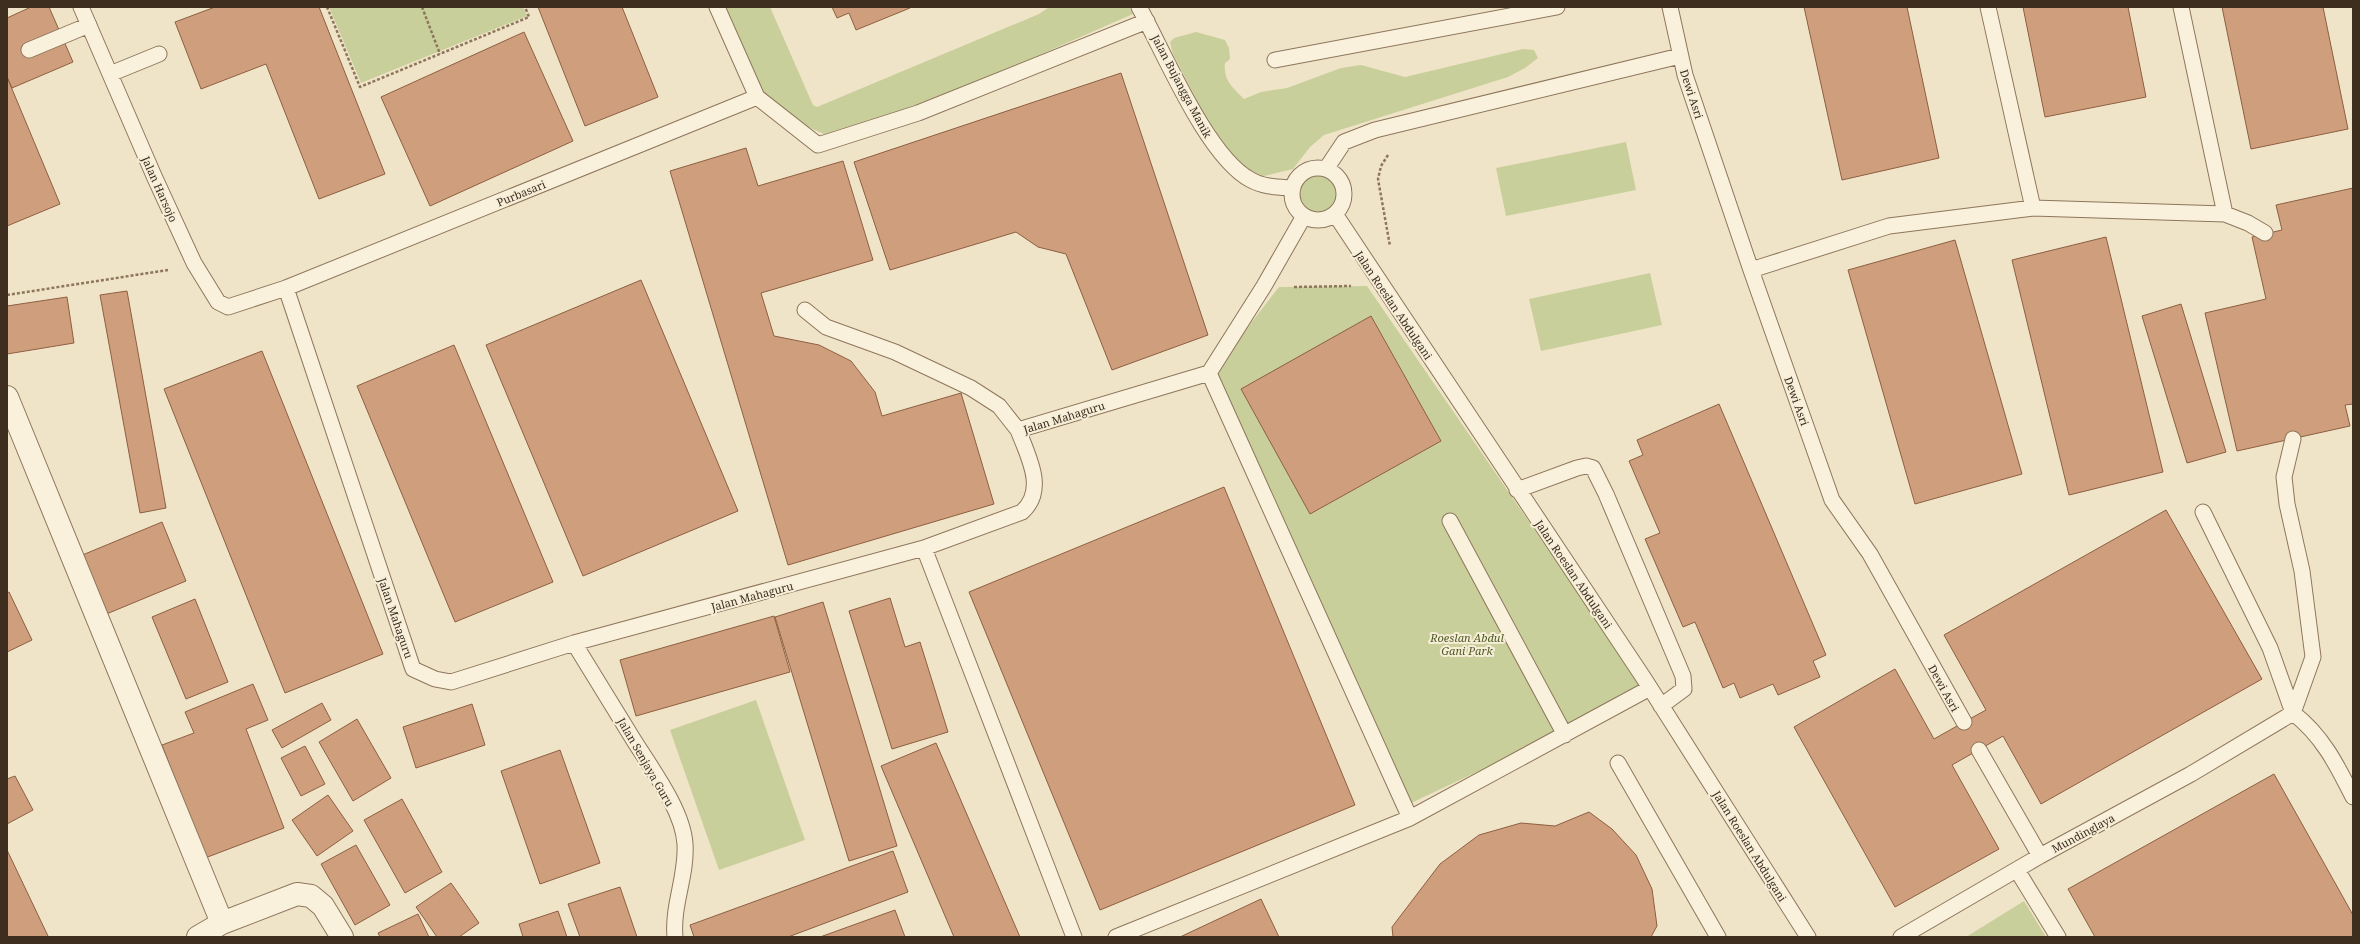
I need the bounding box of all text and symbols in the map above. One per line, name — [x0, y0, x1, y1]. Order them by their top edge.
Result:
street label: Jalan Bujangga Manik — [1148, 31, 1216, 141]
street label: Dewi Asri — [1677, 67, 1707, 121]
street label: Jalan Harsojo — [138, 153, 181, 224]
street label: Purbasari — [494, 176, 548, 210]
street label: Jalan Roeslan Abdulgani — [1351, 247, 1436, 363]
street label: Dewi Asri — [1781, 374, 1813, 428]
street label: Jalan Mahaguru — [1020, 397, 1107, 437]
street label: Jalan Roeslan Abdulgani — [1531, 516, 1616, 632]
street label: Jalan Mahaguru — [375, 575, 417, 660]
street label: Jalan Mahaguru — [708, 578, 795, 614]
park label: Roeslan Abdul Gani Park — [1429, 630, 1504, 658]
street label: Dewi Asri — [1925, 662, 1963, 714]
street label: Jalan Senjaya Guru — [614, 714, 678, 809]
street label: Jalan Roeslan Abdulgani — [1709, 787, 1791, 905]
street label: Mundinglaya — [2049, 810, 2117, 856]

